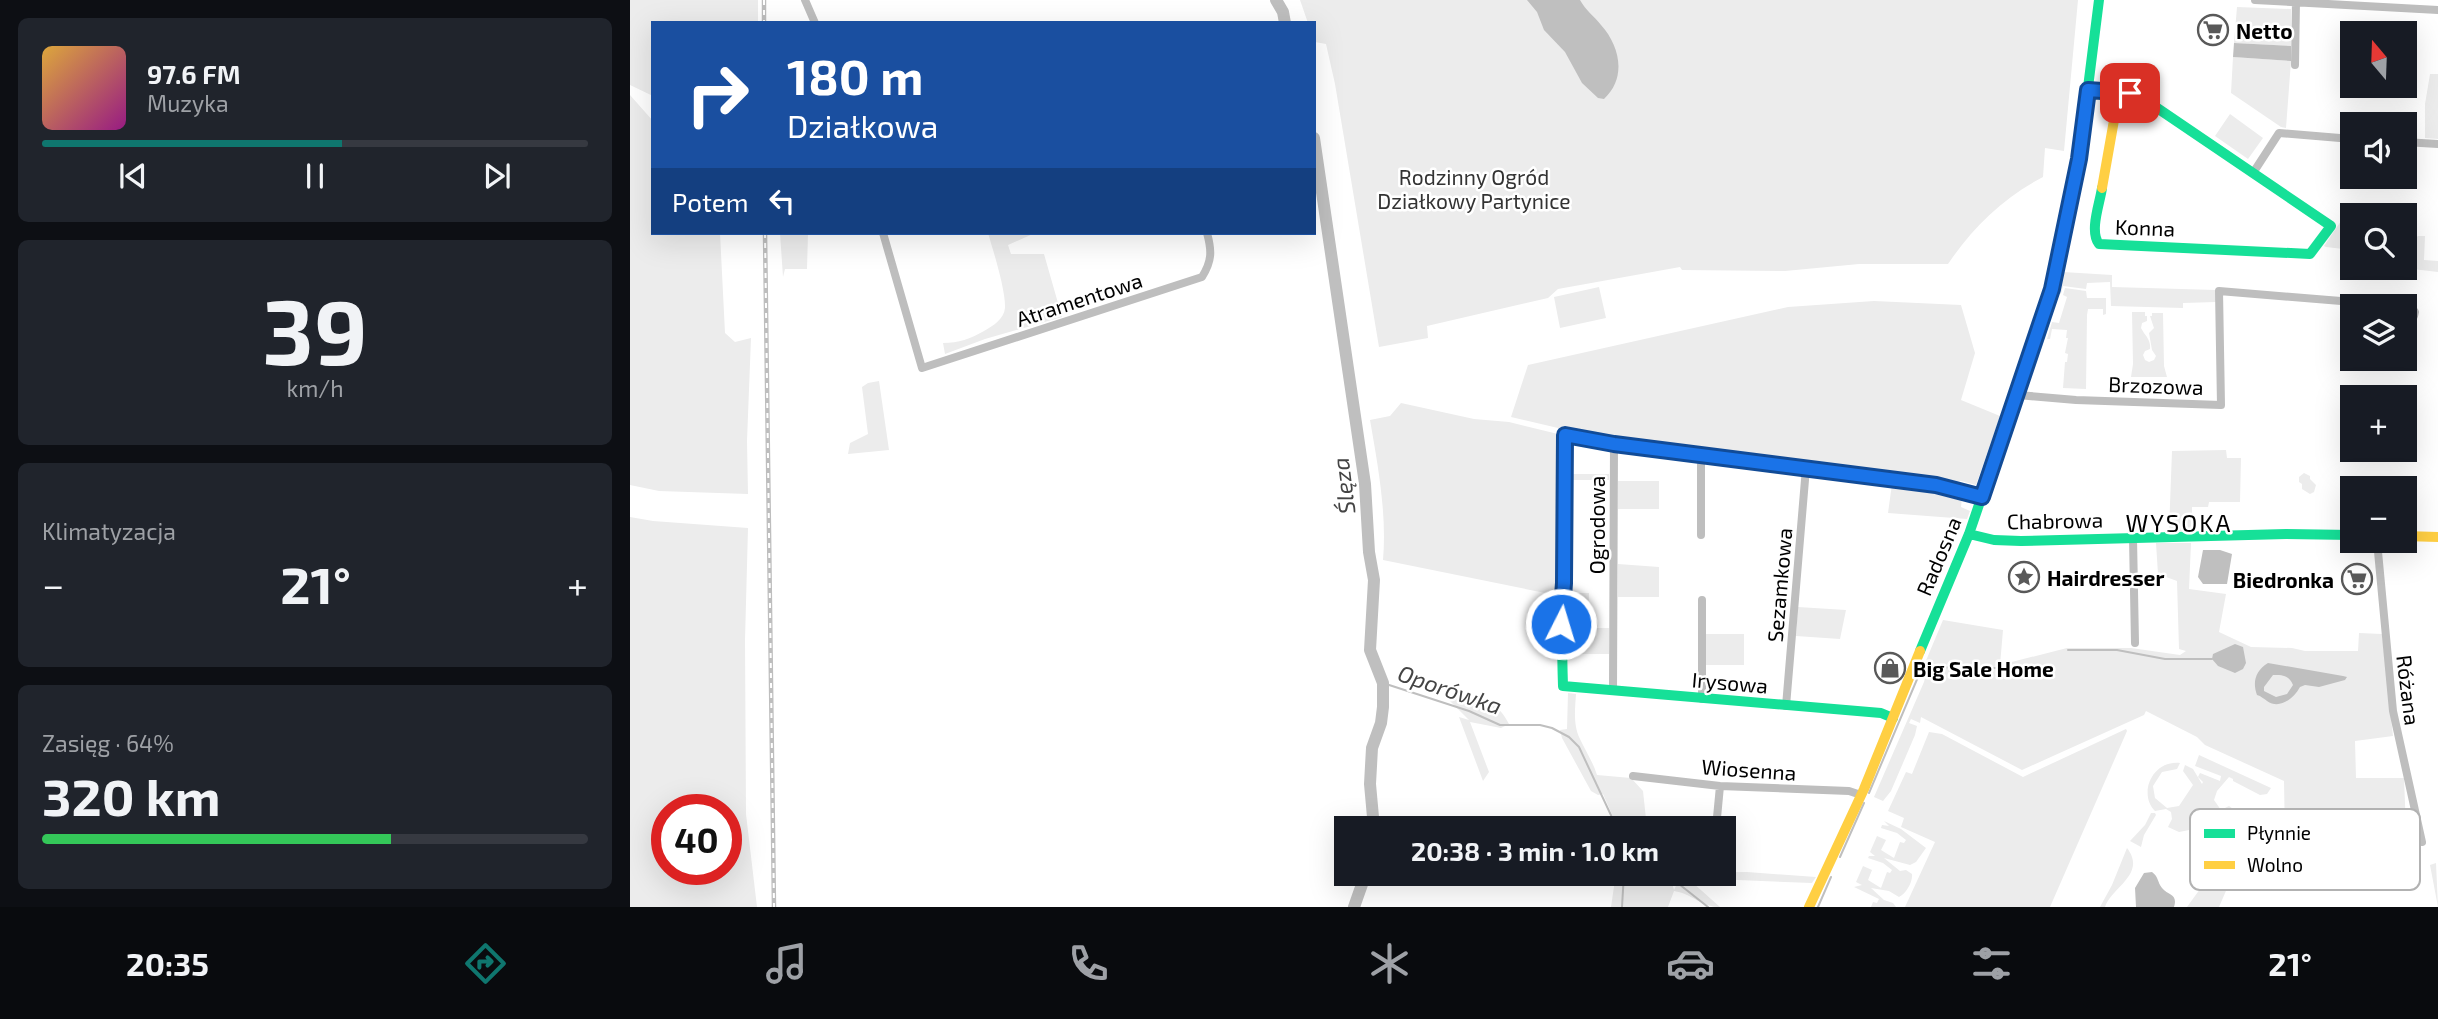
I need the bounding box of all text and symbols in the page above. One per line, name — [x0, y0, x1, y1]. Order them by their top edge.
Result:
supermarket icon: Netto — [2196, 13, 2230, 47]
place label: Netto — [2236, 18, 2293, 43]
north arrow — [2340, 21, 2417, 98]
map controls — [2340, 21, 2417, 553]
text: 180 m — [787, 46, 923, 105]
icon: right — [672, 49, 763, 140]
text: 97.6 FM — [147, 58, 241, 89]
pin — [2100, 63, 2160, 123]
icon: arrive — [2111, 74, 2149, 112]
text: Muzyka — [147, 89, 229, 117]
text: Działkowa — [787, 106, 938, 144]
button: sound — [2340, 112, 2417, 189]
icon: previous — [114, 157, 152, 195]
icon: pause — [296, 157, 334, 195]
icon: next — [478, 157, 516, 195]
park label: Rodzinny Ogród Działkowy Partynice — [1377, 164, 1571, 213]
icon: left — [763, 182, 801, 220]
text: Potem — [672, 186, 749, 217]
button: search — [2340, 203, 2417, 280]
street label: Konna — [2115, 213, 2175, 241]
street label: Atramentowa — [1013, 267, 1145, 331]
text: 39 — [262, 274, 368, 383]
button: layers — [2340, 294, 2417, 371]
street label: Brzozowa — [2108, 371, 2204, 399]
text: km/h — [286, 374, 344, 402]
button: + — [2340, 385, 2417, 462]
water label: Ślęza — [1326, 456, 1360, 516]
street label: Ogrodowa — [1584, 476, 1609, 574]
button: − — [2340, 476, 2417, 553]
street label: Chabrowa — [2007, 507, 2103, 533]
district label: WYSOKA — [2126, 508, 2232, 537]
street label: Radosna — [1910, 513, 1966, 599]
text: Klimatyzacja — [42, 517, 176, 545]
street label: Sezamkowa — [1762, 527, 1796, 643]
text: 21° — [280, 552, 351, 614]
place icon: Hairdresser — [2007, 560, 2041, 594]
text: − — [42, 561, 64, 607]
text: + — [567, 561, 588, 607]
supermarket icon: Biedronka — [2340, 562, 2374, 596]
place label: Hairdresser — [2047, 565, 2164, 590]
place label: Biedronka — [2233, 567, 2334, 592]
position arrow — [1524, 587, 1598, 661]
shop icon: Big Sale Home — [1873, 651, 1907, 685]
street label: Różana — [2392, 653, 2426, 727]
place label: Big Sale Home — [1913, 656, 2054, 681]
water label: Oporówka — [1394, 658, 1506, 720]
street label: Irysowa — [1691, 666, 1769, 698]
text: Zasięg · 64% — [42, 729, 174, 757]
street label: Wiosenna — [1701, 753, 1797, 785]
text: 320 km — [42, 764, 221, 826]
speed limit sign: 40 — [651, 794, 742, 885]
legend — [2190, 809, 2420, 890]
text: Płynnie — [2247, 821, 2311, 844]
text: 20:38 · 3 min · 1.0 km — [1411, 835, 1659, 866]
text: Wolno — [2247, 853, 2303, 876]
icon: directions — [461, 939, 510, 988]
icon: music — [762, 939, 811, 988]
icon: phone — [1064, 939, 1113, 988]
icon: climate — [1365, 939, 1414, 988]
icon: car — [1666, 939, 1715, 988]
icon: filters — [1967, 939, 2016, 988]
text: 20:35 — [126, 944, 209, 982]
text: 21° — [2268, 944, 2312, 982]

